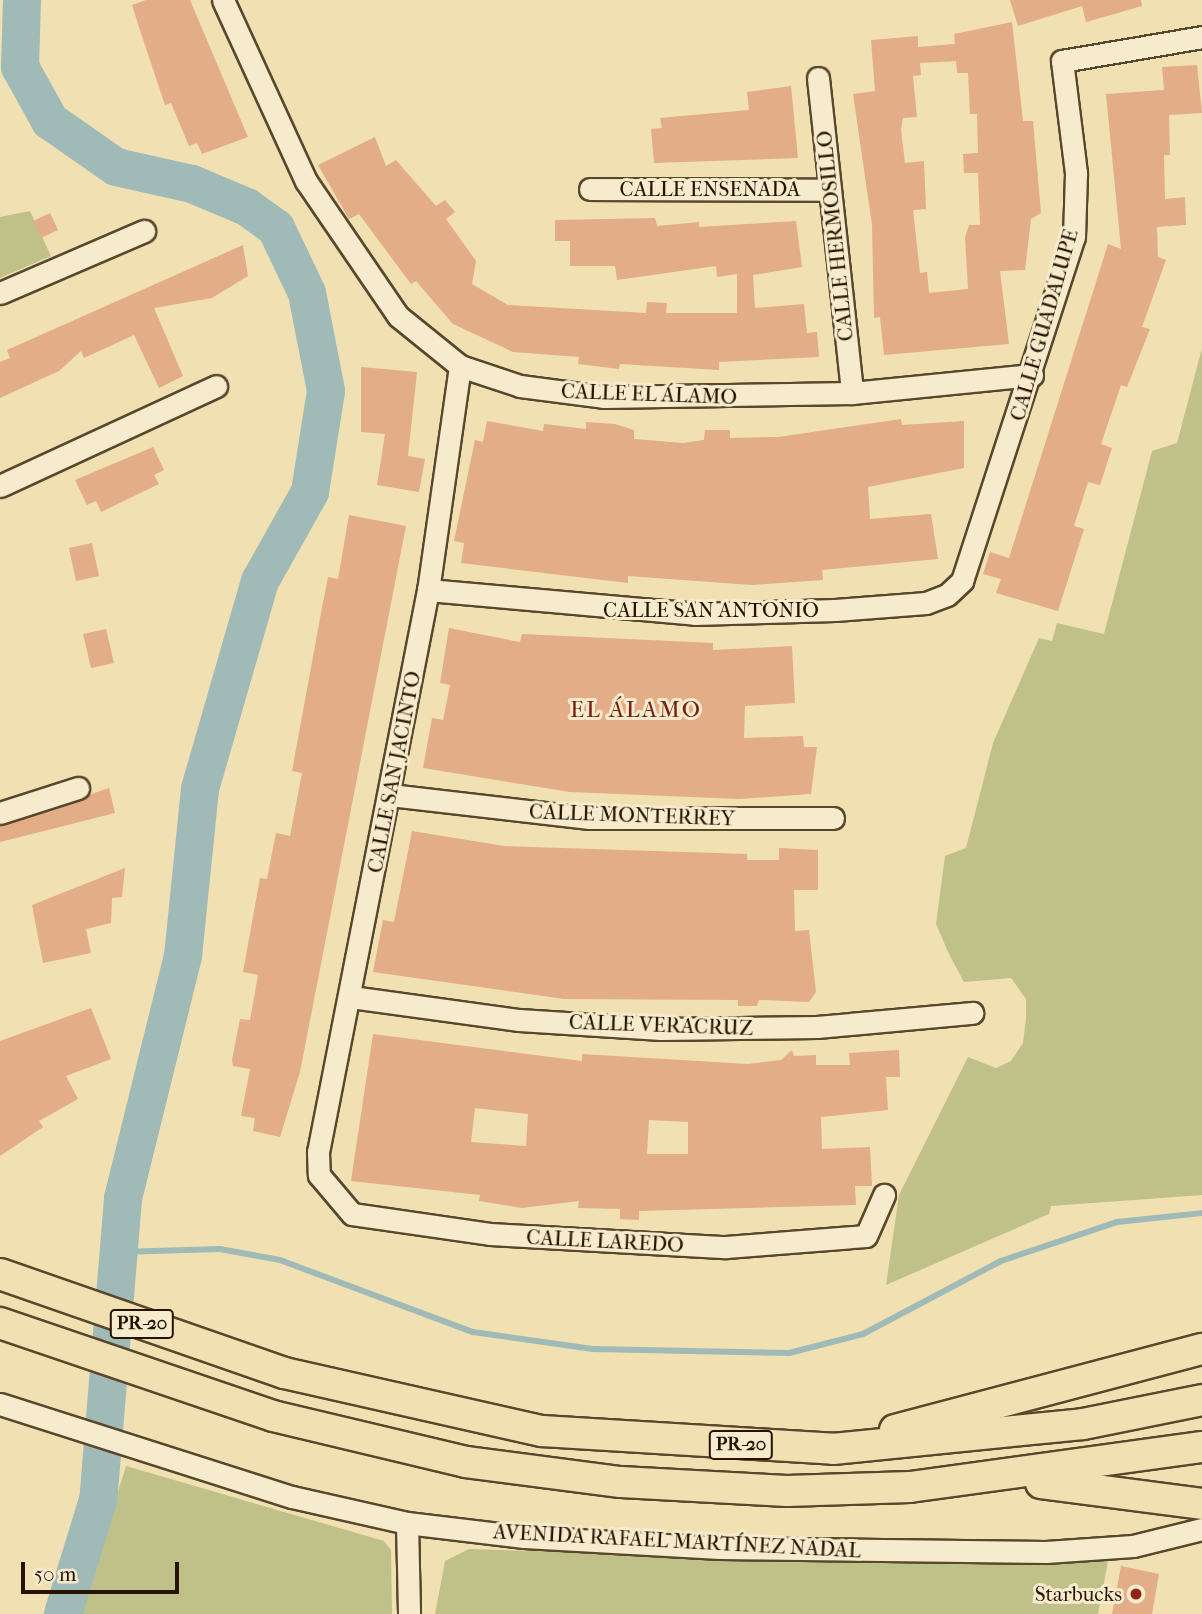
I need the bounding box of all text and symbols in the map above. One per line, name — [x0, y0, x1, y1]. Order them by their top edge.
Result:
street label: CALLE HERMOSILLO — [811, 130, 859, 342]
street label: CALLE ENSENADA — [620, 176, 800, 202]
street label: CALLE GUADALUPE — [1005, 226, 1083, 424]
street label: CALLE EL ÁLAMO — [561, 378, 737, 410]
street label: CALLE SAN ANTONIO — [603, 597, 819, 623]
street label: CALLE SAN JACINTO — [362, 669, 426, 875]
district label: EL ÁLAMO — [571, 696, 701, 724]
street label: CALLE MONTERREY — [529, 799, 735, 831]
street label: CALLE VERACRUZ — [568, 1009, 754, 1041]
street label: CALLE LAREDO — [526, 1224, 684, 1258]
road number: PR-20 — [109, 1308, 175, 1340]
road number: PR-20 — [708, 1429, 774, 1460]
street label: AVENIDA RAFAEL MARTÍNEZ NADAL — [493, 1519, 861, 1563]
scale bar — [24, 1548, 182, 1592]
text: 50 m — [34, 1562, 77, 1586]
place label: Starbucks — [1035, 1581, 1122, 1607]
marker: Starbucks — [1128, 1586, 1144, 1602]

